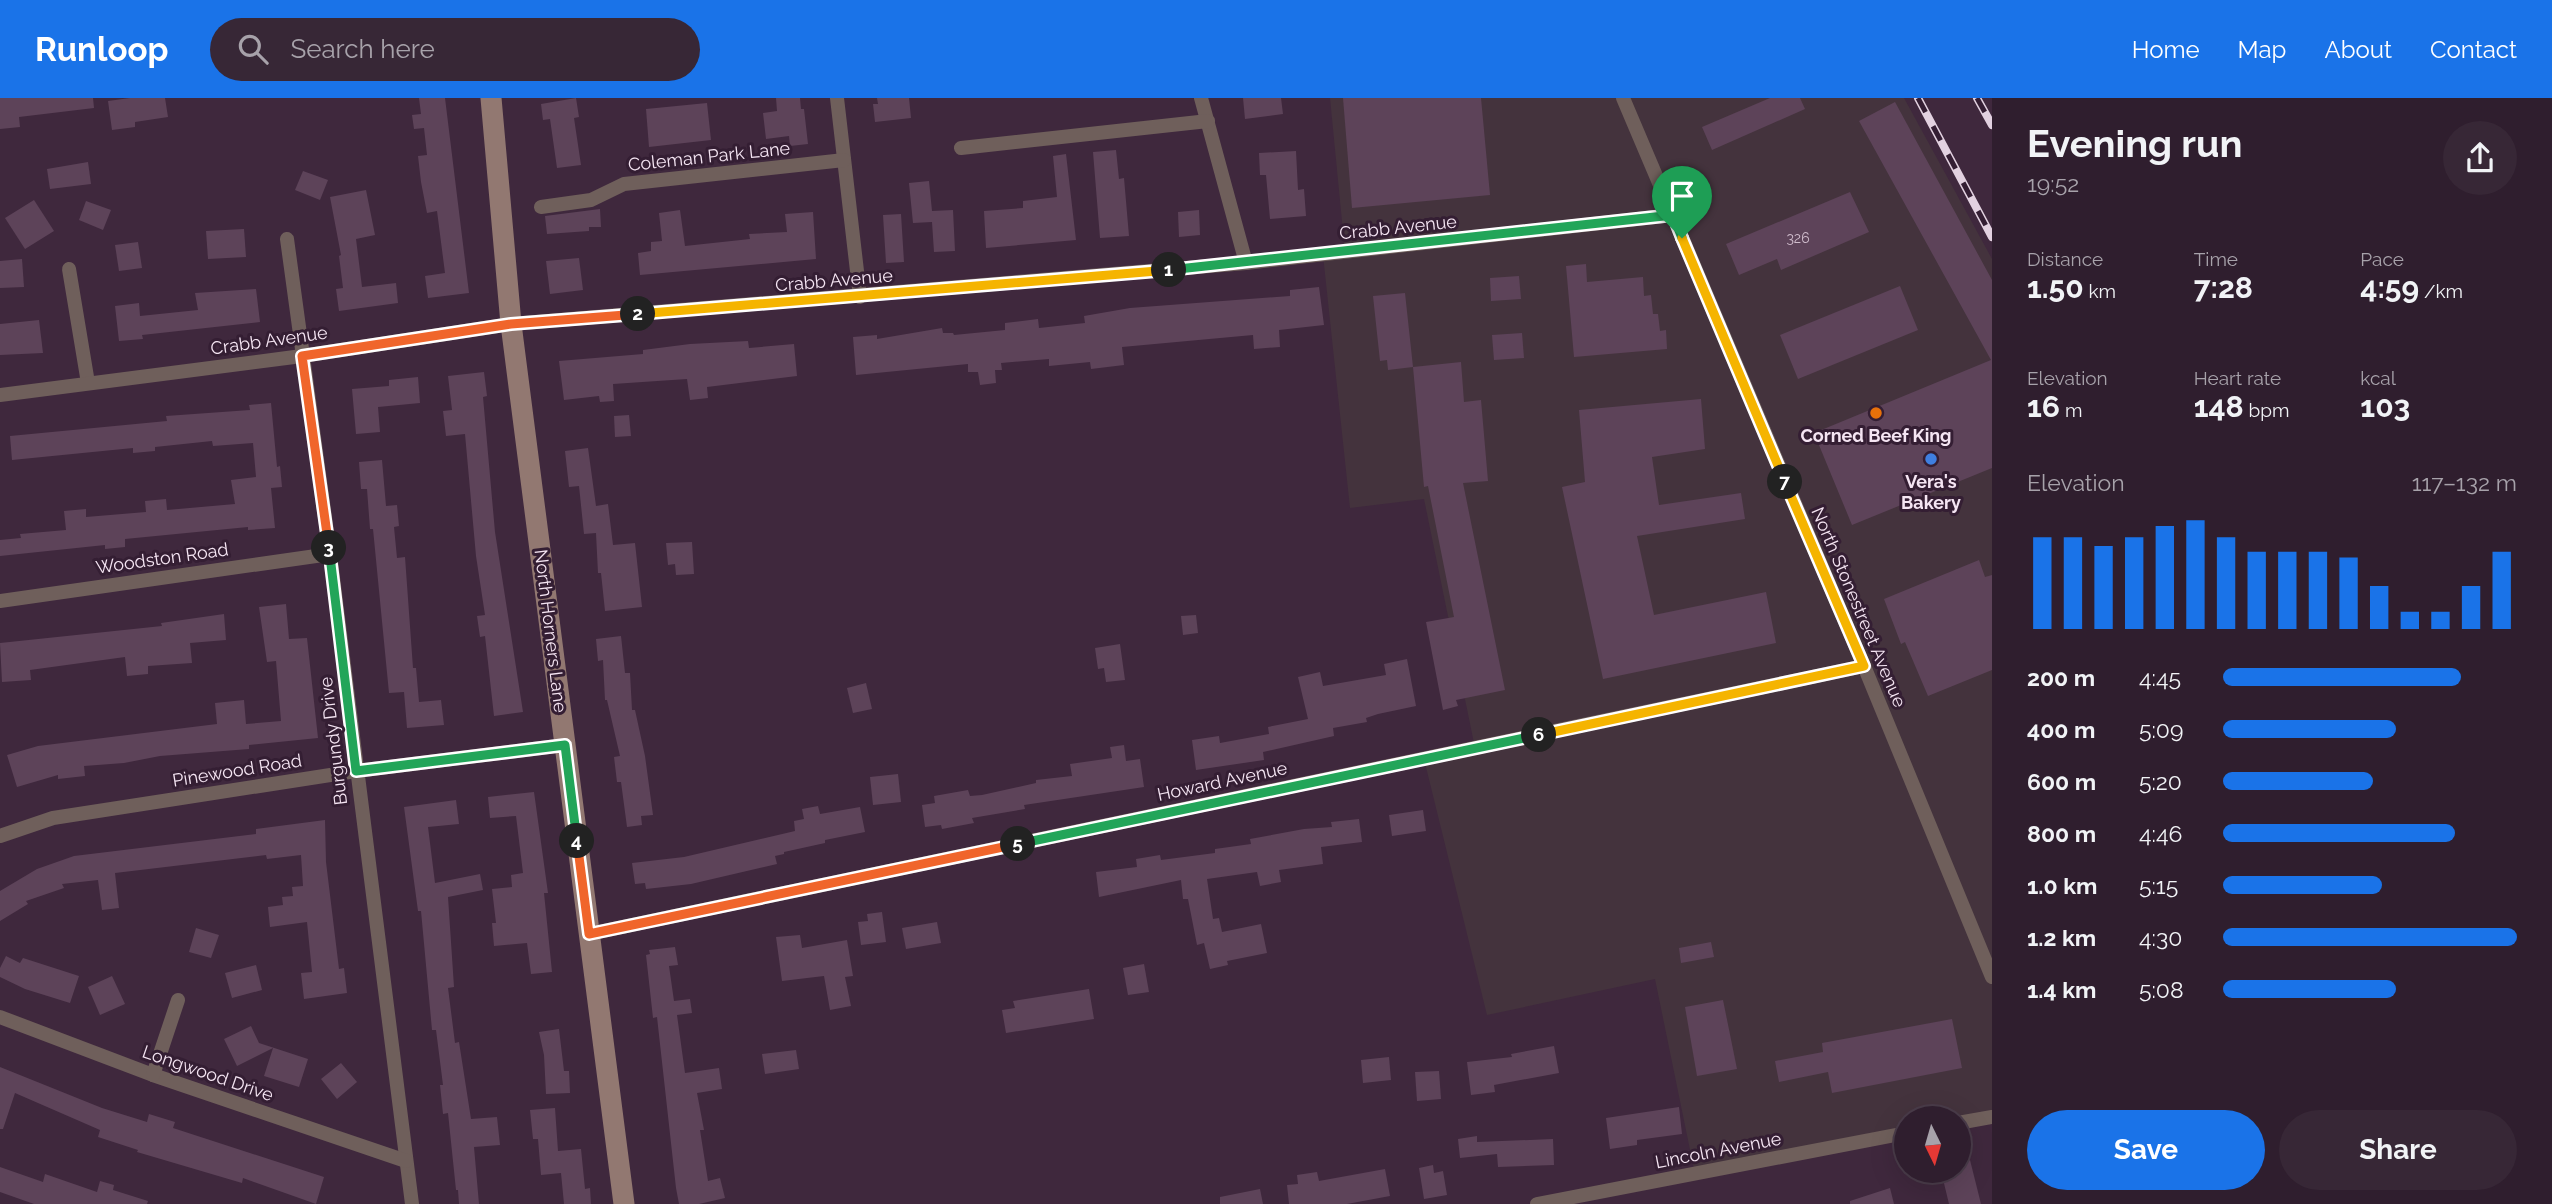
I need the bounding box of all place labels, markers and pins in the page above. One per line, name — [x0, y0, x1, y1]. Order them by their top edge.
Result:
pin — [1652, 166, 1712, 238]
pin: 1 — [1152, 252, 1186, 288]
pin: 2 — [620, 296, 656, 332]
marker: Corned Beef King — [1868, 405, 1884, 421]
place label: Corned Beef King — [1800, 425, 1952, 446]
marker: Vera's Bakery — [1923, 451, 1939, 467]
pin: 7 — [1768, 464, 1802, 500]
place label: Vera's Bakery — [1901, 471, 1961, 513]
pin: 3 — [312, 531, 346, 566]
pin: 6 — [1522, 718, 1556, 752]
pin: 4 — [560, 824, 594, 858]
pin: 5 — [1000, 826, 1036, 862]

